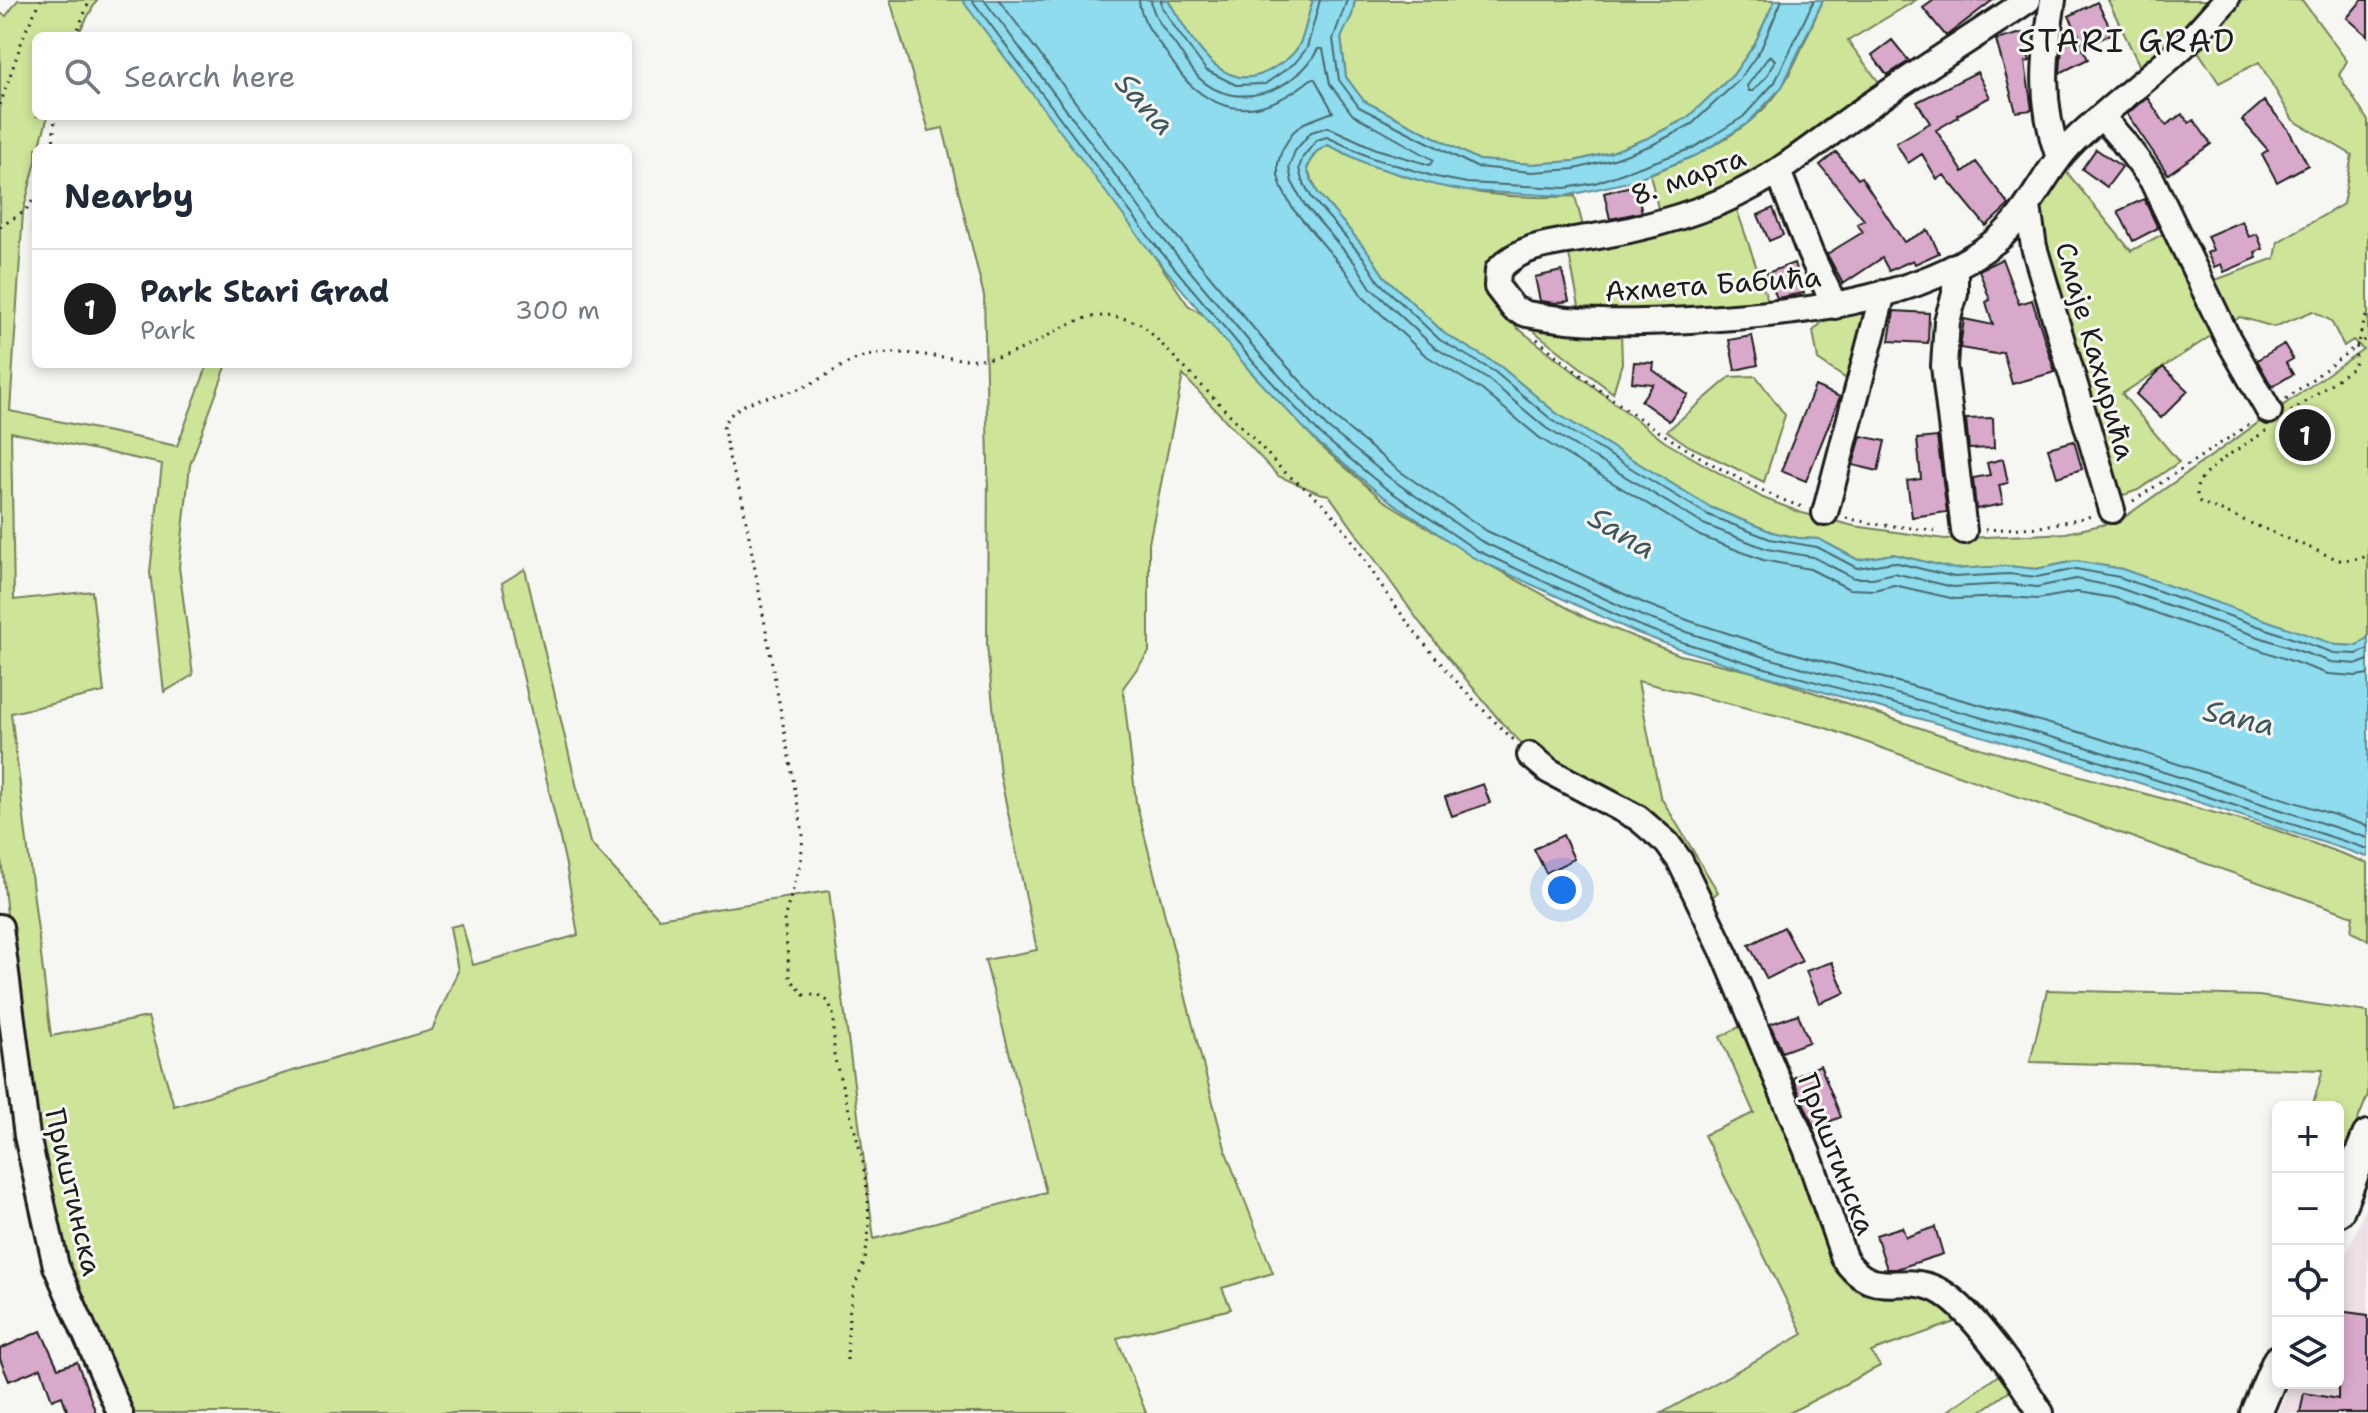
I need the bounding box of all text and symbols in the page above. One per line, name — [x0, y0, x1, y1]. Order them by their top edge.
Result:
district label: STARI GRAD — [2018, 19, 2236, 62]
search box — [32, 32, 632, 120]
icon: search — [60, 54, 104, 98]
text: Search here — [124, 56, 295, 97]
water label: Sana — [1106, 63, 1185, 144]
street label: 8. марта — [1625, 138, 1751, 214]
text: Nearby — [64, 173, 194, 219]
street label: Смaје Кахирића — [2047, 238, 2145, 464]
street label: Ахмета Бабића — [1603, 257, 1823, 311]
text: Park Stari Grad — [140, 271, 390, 312]
text: 1 — [84, 292, 96, 327]
text: 300 m — [515, 292, 600, 327]
text: Park — [140, 312, 196, 347]
pin: 1 — [2279, 405, 2331, 465]
water label: Sana — [1581, 496, 1664, 569]
water label: Sana — [2199, 689, 2279, 746]
your location — [1542, 870, 1582, 910]
street label: Приштинска — [1789, 1068, 1885, 1240]
map controls — [2272, 1101, 2344, 1389]
button: + — [2272, 1101, 2344, 1173]
street label: Приштинска — [36, 1105, 112, 1279]
button: − — [2272, 1173, 2344, 1245]
button: locate — [2272, 1245, 2344, 1317]
button: layers — [2272, 1317, 2344, 1389]

